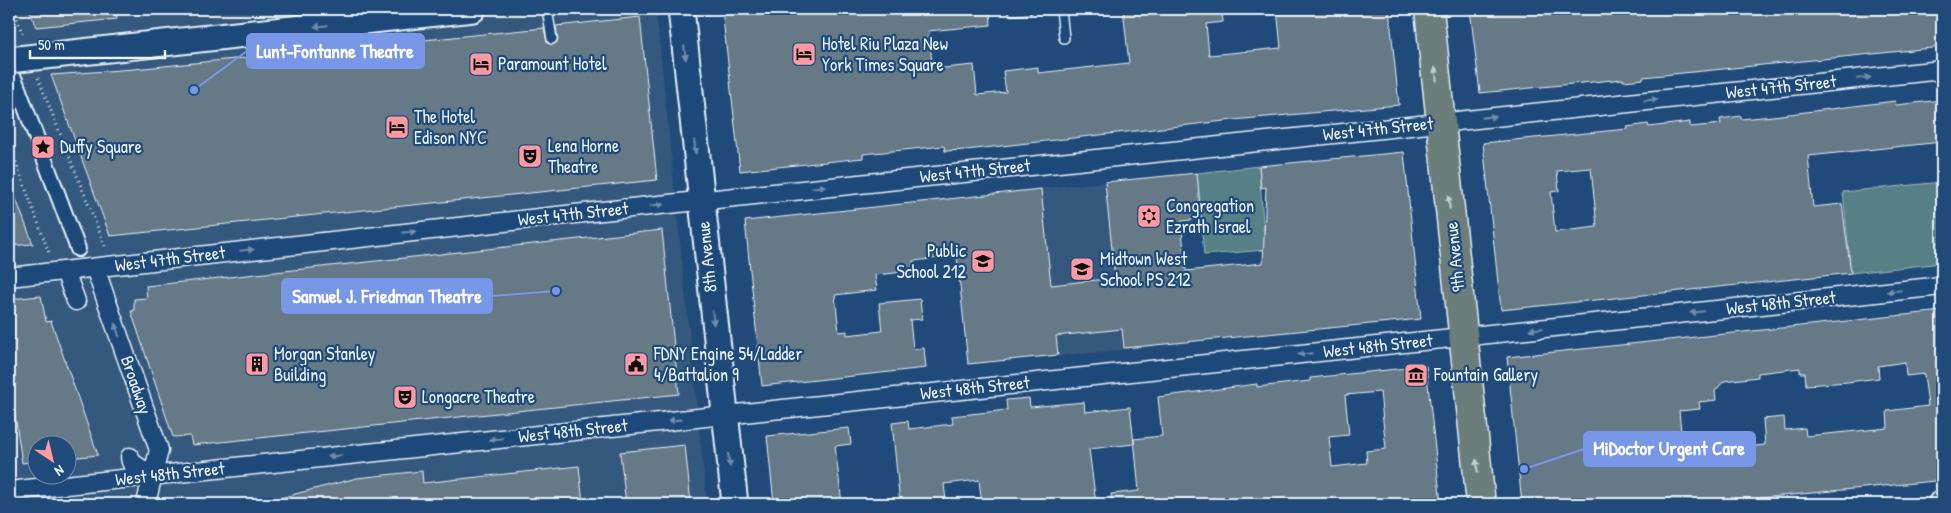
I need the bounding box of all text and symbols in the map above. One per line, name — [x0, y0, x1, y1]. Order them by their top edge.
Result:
one-way arrow — [312, 22, 328, 30]
scale bar — [30, 28, 165, 60]
place label: Hotel Riu Plaza New York Times Square — [822, 31, 948, 77]
text: 50 m — [38, 34, 65, 55]
callout: Lunt-Fontanne Theatre — [247, 34, 424, 68]
text: Lunt-Fontanne Theatre — [256, 38, 414, 64]
hotel icon: Hotel Riu Plaza New York Times Square — [791, 41, 817, 67]
one-way arrow — [681, 46, 689, 62]
hotel icon: Paramount Hotel — [468, 51, 494, 77]
place label: Paramount Hotel — [498, 51, 607, 76]
one-way arrow — [1431, 65, 1439, 81]
street label: West 47th Street — [1724, 68, 1838, 105]
one-way arrow — [1857, 74, 1873, 82]
one-way arrow — [1643, 96, 1659, 104]
place label: The Hotel Edison NYC — [414, 104, 487, 150]
street label: West 47th Street — [1321, 110, 1435, 147]
one-way arrow — [1481, 113, 1497, 121]
hotel icon: The Hotel Edison NYC — [384, 114, 410, 140]
place label: Lena Horne Theatre — [548, 133, 619, 179]
place icon: Duffy Square — [30, 134, 56, 160]
place label: Duffy Square — [60, 134, 142, 159]
one-way arrow — [691, 139, 699, 155]
theatre icon: Lena Horne Theatre — [517, 143, 543, 169]
street label: West 47th Street — [918, 152, 1032, 189]
one-way arrow — [811, 183, 827, 191]
place label: Congregation Ezrath Israel — [1166, 193, 1254, 239]
one-way arrow — [1445, 193, 1453, 209]
street label: West 47th Street — [516, 195, 630, 232]
one-way arrow — [650, 201, 666, 209]
synagogue icon: Congregation Ezrath Israel — [1136, 203, 1162, 229]
street label: 8th Avenue — [690, 220, 723, 294]
street label: 9th Avenue — [1438, 221, 1471, 293]
one-way arrow — [401, 228, 417, 236]
place label: Public School 212 — [896, 238, 967, 284]
street label: West 47th Street — [113, 239, 227, 278]
one-way arrow — [240, 246, 256, 254]
place label: Midtown West School PS 212 — [1100, 246, 1191, 292]
school or university icon: Public School 212 — [970, 248, 996, 274]
school or university icon: Midtown West School PS 212 — [1069, 256, 1095, 282]
callout: Samuel J. Friedman Theatre — [282, 279, 492, 313]
text: Samuel J. Friedman Theatre — [292, 283, 482, 309]
street label: West 48th Street — [1725, 284, 1838, 321]
one-way arrow — [1885, 287, 1901, 295]
one-way arrow — [1689, 308, 1705, 316]
one-way arrow — [710, 311, 718, 327]
one-way arrow — [113, 322, 121, 337]
one-way arrow — [1528, 325, 1544, 333]
street label: West 48th Street — [1322, 327, 1435, 364]
place label: Morgan Stanley Building — [274, 341, 376, 387]
place label: FDNY Engine 54/Ladder 4/Battalion 9 — [653, 341, 802, 387]
one-way arrow — [1296, 350, 1312, 358]
building icon: Morgan Stanley Building — [244, 351, 270, 377]
public building icon: FDNY Engine 54/Ladder 4/Battalion 9 — [623, 351, 649, 377]
street label: Broadway — [115, 352, 158, 418]
museum icon: Fountain Gallery — [1403, 362, 1429, 388]
place label: Fountain Gallery — [1433, 362, 1538, 387]
street label: West 48th Street — [919, 369, 1032, 406]
theatre icon: Longacre Theatre — [392, 384, 418, 410]
place label: Longacre Theatre — [422, 384, 535, 409]
street label: West 48th Street — [517, 412, 630, 449]
one-way arrow — [667, 416, 683, 424]
callout: MiDoctor Urgent Care — [1584, 432, 1755, 466]
one-way arrow — [488, 435, 504, 443]
text: MiDoctor Urgent Care — [1593, 435, 1745, 462]
north arrow — [28, 436, 78, 486]
one-way arrow — [326, 452, 342, 460]
one-way arrow — [725, 452, 733, 468]
street label: West 48th Street — [114, 455, 227, 492]
one-way arrow — [1473, 458, 1481, 474]
text: N — [51, 461, 68, 481]

